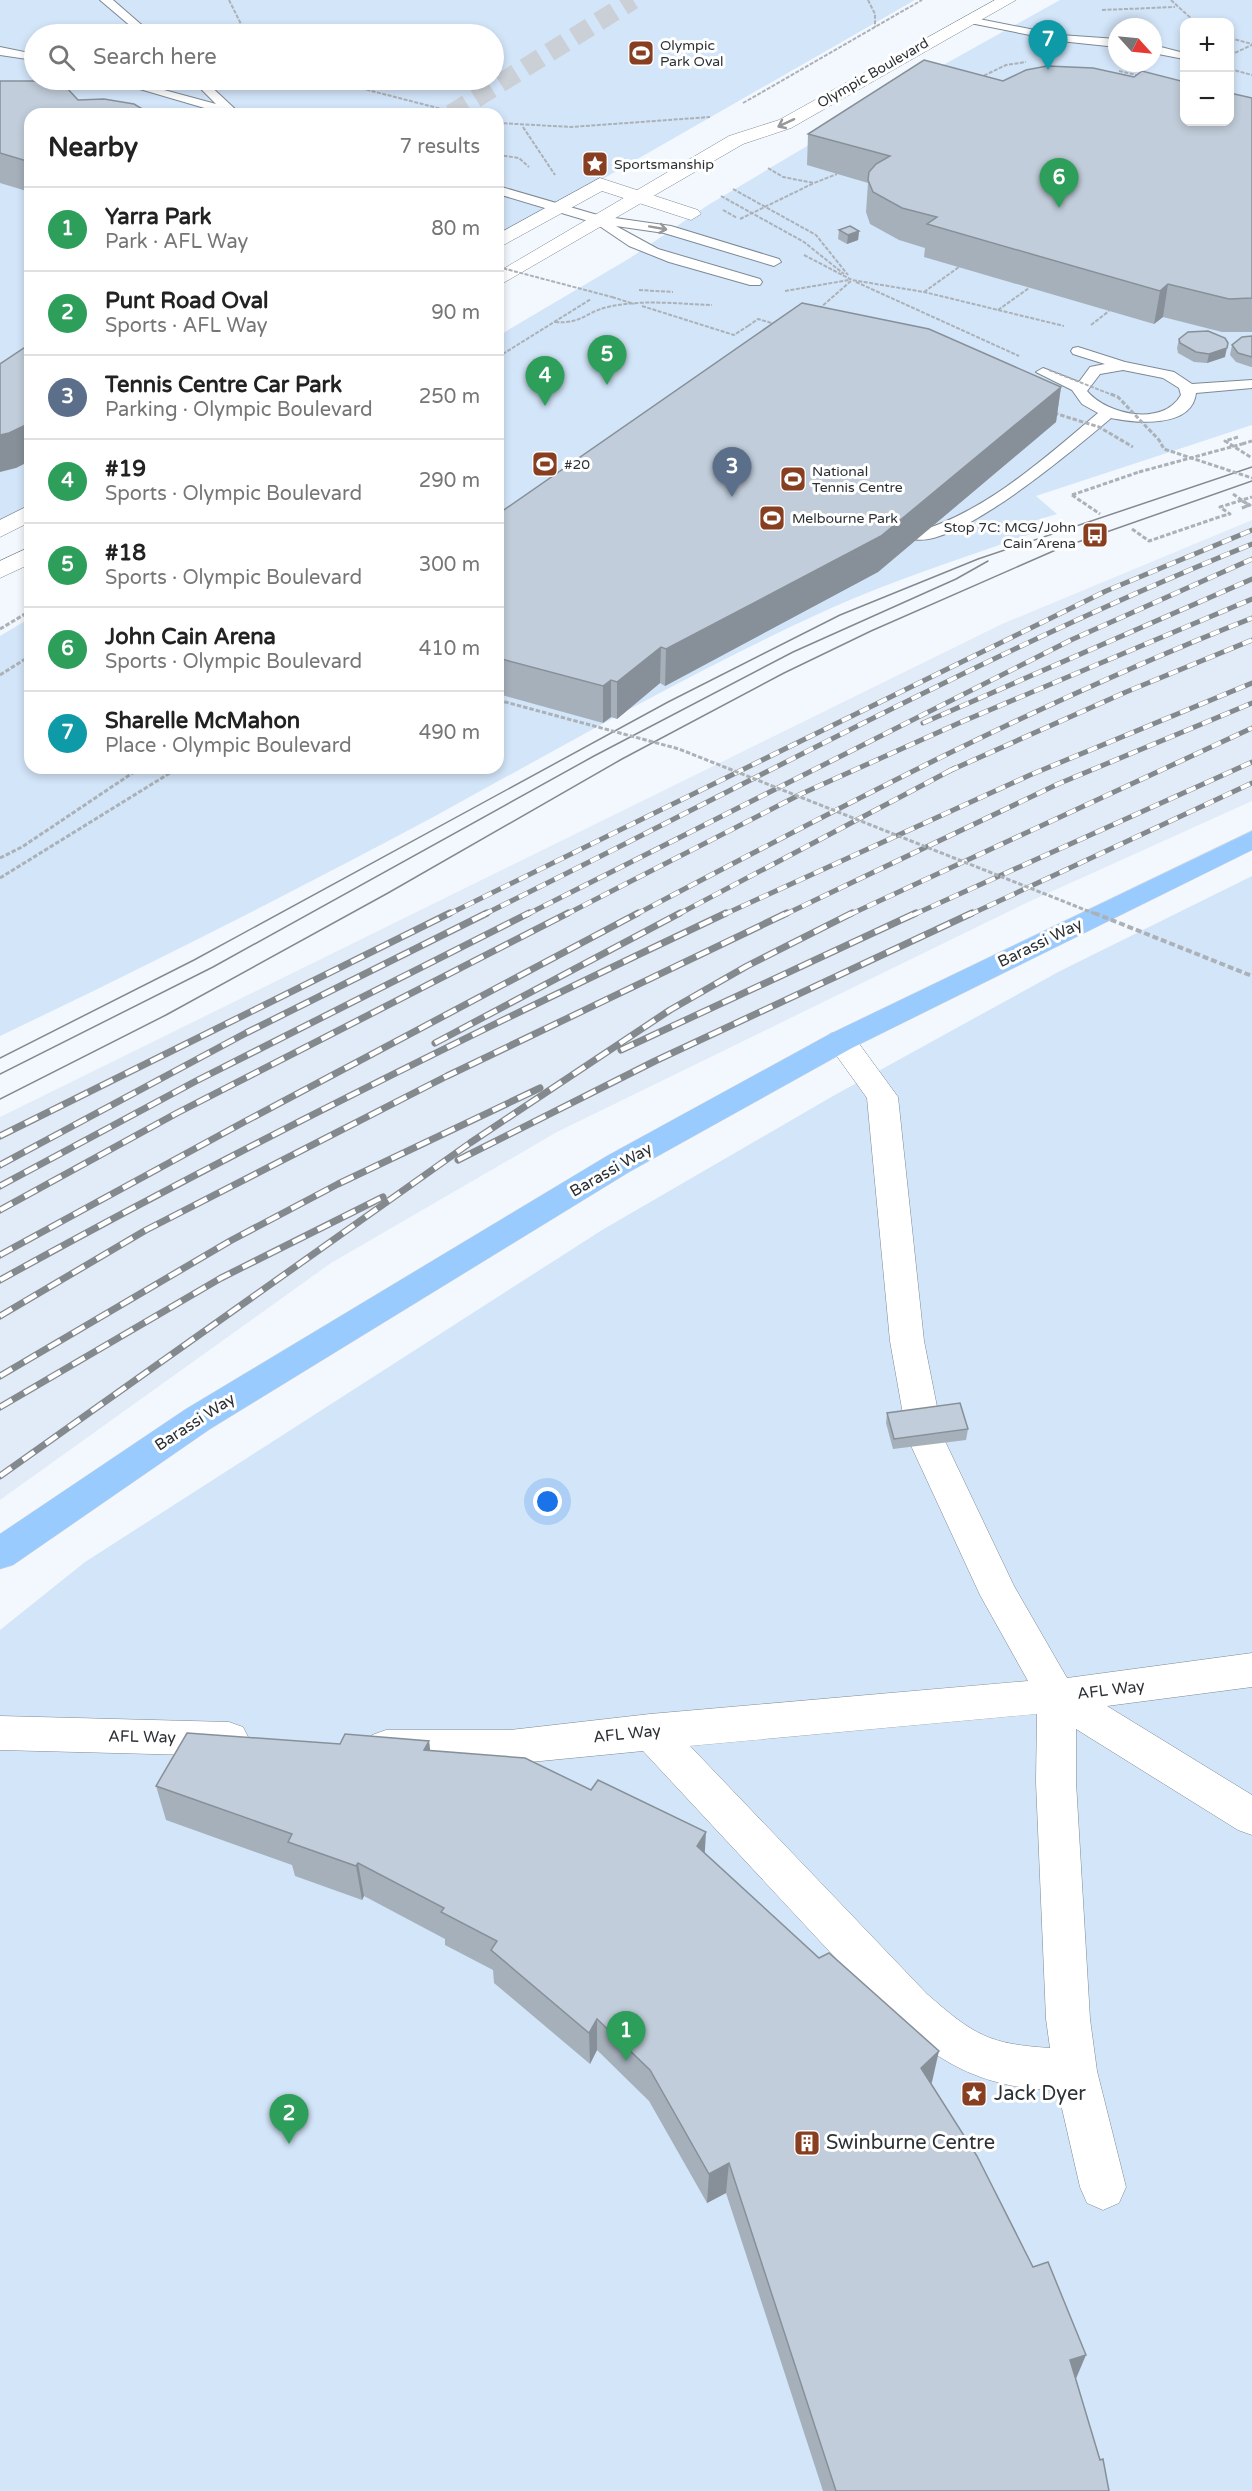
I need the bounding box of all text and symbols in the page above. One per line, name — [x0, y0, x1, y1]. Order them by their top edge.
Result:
north arrow — [1108, 18, 1162, 72]
map controls — [1180, 18, 1234, 126]
button: + — [1180, 18, 1234, 72]
pin: 7 — [1028, 20, 1068, 70]
search box — [24, 24, 504, 90]
street label: Olympic Boulevard — [814, 34, 932, 112]
place label: Olympic Park Oval — [660, 37, 724, 70]
sports icon: Olympic Park Oval — [626, 38, 656, 68]
icon: search — [45, 41, 78, 74]
text: Search here — [93, 44, 217, 70]
button: − — [1180, 72, 1234, 126]
one-way arrow — [777, 117, 795, 129]
text: Nearby — [48, 132, 138, 163]
text: 7 results — [400, 135, 480, 159]
place icon: Sportsmanship — [580, 149, 610, 179]
place label: Sportsmanship — [614, 156, 714, 173]
pin: 6 — [1040, 158, 1078, 208]
text: Yarra Park — [105, 204, 212, 230]
text: 1 — [61, 217, 74, 241]
text: 80 m — [431, 217, 480, 241]
one-way arrow — [647, 222, 667, 233]
text: Park · AFL Way — [105, 230, 248, 254]
text: Punt Road Oval — [105, 288, 269, 314]
text: 2 — [61, 301, 74, 325]
text: 90 m — [431, 301, 480, 325]
text: Sports · AFL Way — [105, 314, 267, 338]
pin: 5 — [588, 336, 626, 385]
pin: 4 — [526, 356, 564, 406]
text: Tennis Centre Car Park — [105, 372, 342, 398]
text: 3 — [61, 385, 74, 409]
text: 250 m — [419, 385, 480, 409]
text: Parking · Olympic Boulevard — [105, 398, 373, 422]
pin: 3 — [712, 448, 752, 497]
sports icon: #20 — [530, 449, 560, 479]
text: #19 — [105, 456, 146, 482]
place label: #20 — [564, 456, 590, 473]
place label: National Tennis Centre — [812, 463, 903, 496]
sports icon: National Tennis Centre — [778, 464, 808, 494]
text: 4 — [61, 469, 74, 493]
text: 290 m — [419, 469, 480, 493]
text: Sports · Olympic Boulevard — [105, 482, 362, 506]
sports icon: Melbourne Park — [757, 503, 787, 533]
place label: Melbourne Park — [792, 510, 898, 527]
place label: Stop 7C: MCG/John Cain Arena — [944, 519, 1076, 552]
bus stop icon: Stop 7C: MCG/John Cain Arena — [1080, 520, 1110, 550]
text: #18 — [105, 540, 146, 566]
text: 5 — [61, 553, 74, 577]
text: 300 m — [419, 553, 480, 577]
text: Sports · Olympic Boulevard — [105, 566, 362, 590]
text: John Cain Arena — [105, 624, 276, 650]
text: 6 — [61, 637, 74, 661]
text: 410 m — [419, 637, 480, 661]
text: Sports · Olympic Boulevard — [105, 650, 362, 674]
text: Sharelle McMahon — [105, 708, 300, 734]
text: 7 — [61, 721, 74, 745]
text: 490 m — [419, 721, 480, 745]
text: Place · Olympic Boulevard — [105, 734, 352, 758]
street label: Barassi Way — [994, 914, 1086, 972]
street label: Barassi Way — [566, 1138, 656, 1202]
street label: Barassi Way — [151, 1388, 239, 1455]
your location — [533, 1487, 562, 1516]
street label: AFL Way — [1076, 1676, 1146, 1704]
street label: AFL Way — [592, 1720, 662, 1748]
street label: AFL Way — [108, 1726, 177, 1748]
pin: 1 — [606, 2012, 646, 2061]
place icon: Jack Dyer — [959, 2079, 989, 2109]
place label: Jack Dyer — [994, 2082, 1086, 2106]
pin: 2 — [270, 2094, 308, 2144]
building icon: Swinburne Centre — [792, 2128, 822, 2158]
place label: Swinburne Centre — [826, 2131, 995, 2155]

